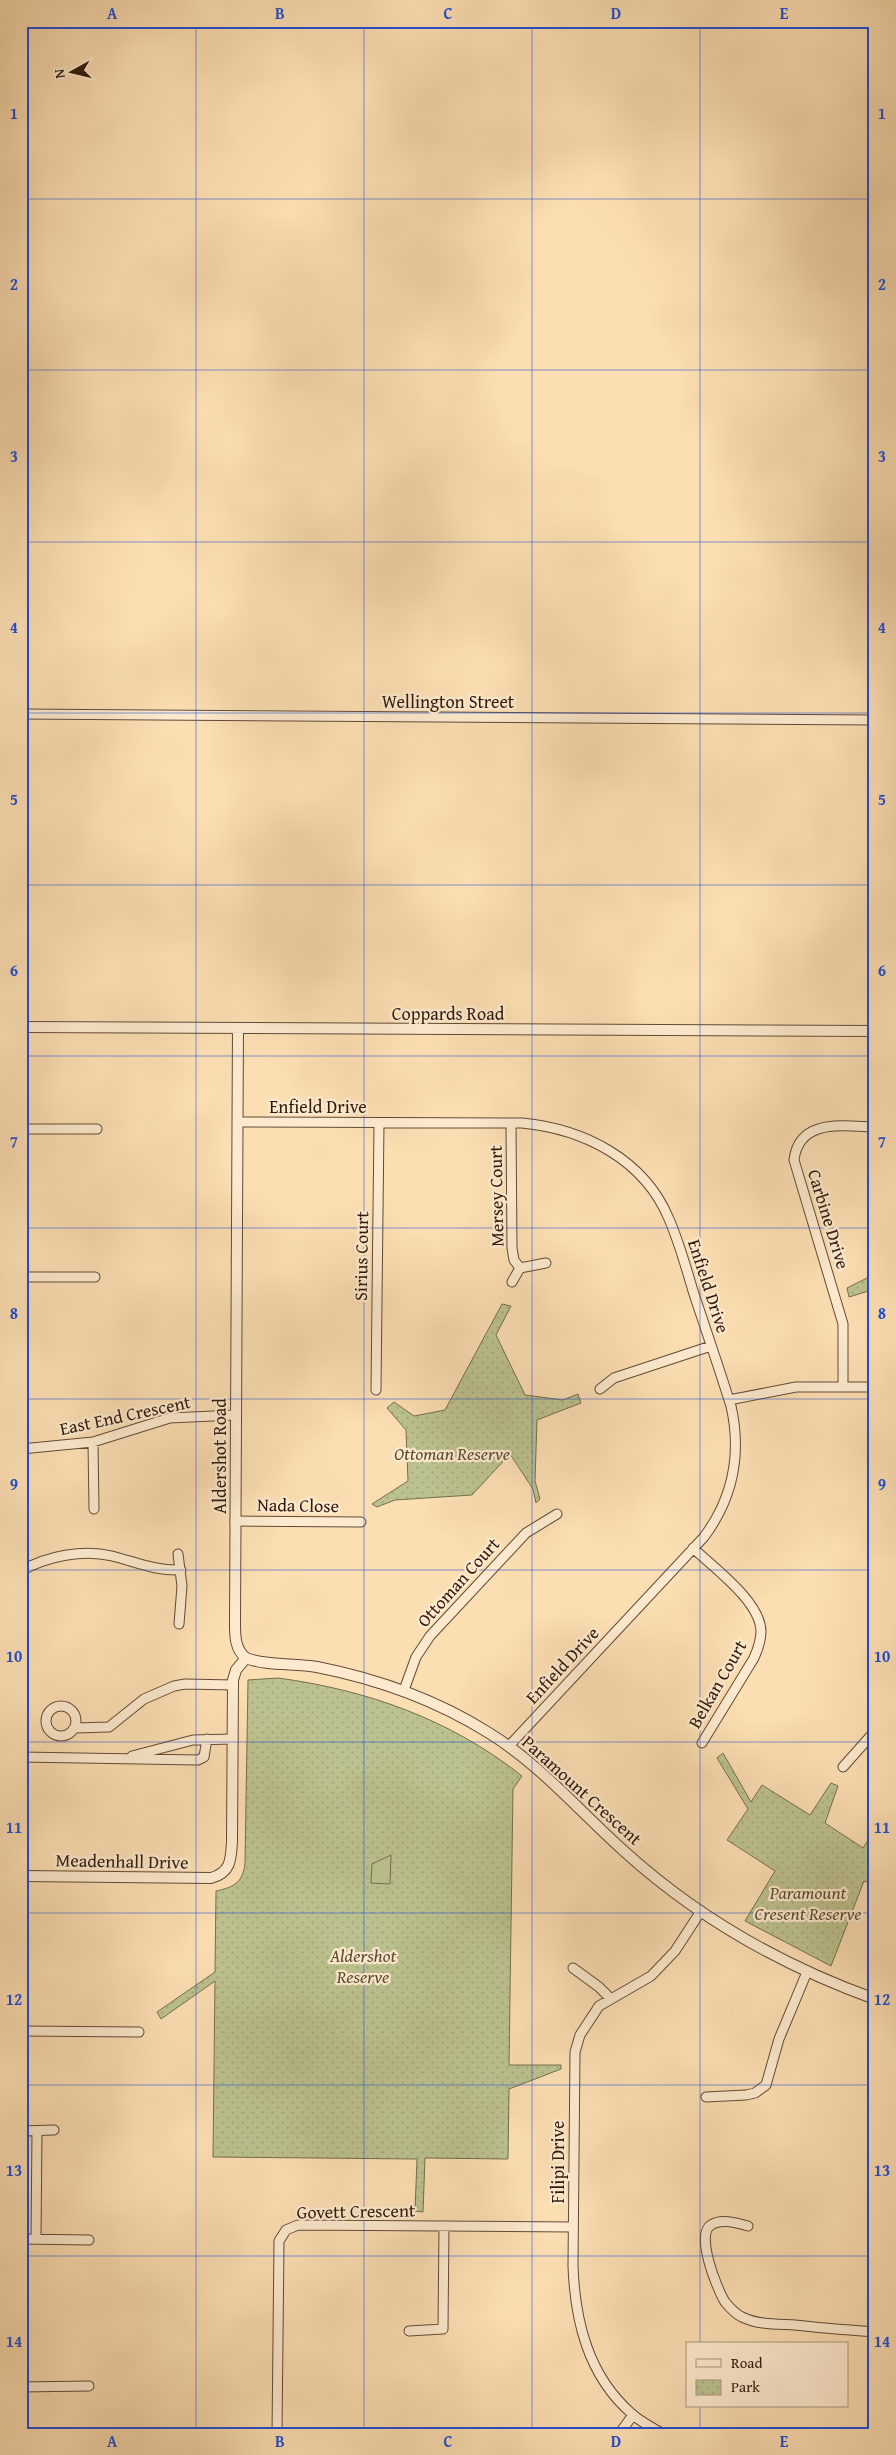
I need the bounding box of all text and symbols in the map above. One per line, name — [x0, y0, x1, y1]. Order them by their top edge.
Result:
text: A — [107, 1, 118, 25]
text: B — [275, 1, 285, 25]
text: C — [443, 1, 453, 25]
text: D — [611, 1, 621, 25]
text: E — [780, 1, 789, 25]
north arrow — [48, 48, 98, 98]
text: N — [48, 67, 70, 80]
text: 1 — [10, 101, 18, 125]
text: 1 — [878, 101, 886, 125]
text: 2 — [10, 272, 18, 296]
text: 2 — [878, 272, 886, 296]
text: 3 — [10, 444, 18, 468]
text: 3 — [878, 444, 886, 468]
text: 4 — [10, 615, 18, 639]
text: 4 — [878, 615, 886, 639]
street label: Wellington Street — [382, 688, 515, 715]
text: 5 — [10, 787, 18, 811]
text: 5 — [878, 787, 886, 811]
text: 6 — [10, 958, 18, 982]
text: 6 — [878, 958, 886, 982]
street label: Coppards Road — [392, 1000, 505, 1027]
street label: Enfield Drive — [269, 1093, 367, 1120]
text: 7 — [10, 1129, 18, 1153]
text: 7 — [878, 1129, 886, 1153]
street label: Mersey Court — [482, 1144, 510, 1247]
street label: Carbine Drive — [801, 1166, 857, 1272]
street label: Sirius Court — [347, 1210, 375, 1301]
street label: Enfield Drive — [681, 1235, 737, 1337]
text: 8 — [10, 1301, 18, 1325]
text: 8 — [878, 1301, 886, 1325]
street label: East End Crescent — [57, 1388, 194, 1442]
street label: Aldershot Road — [206, 1398, 233, 1514]
park label: Ottoman Reserve — [394, 1440, 510, 1467]
text: 9 — [10, 1472, 18, 1496]
text: 9 — [878, 1472, 886, 1496]
street label: Nada Close — [257, 1491, 339, 1519]
street label: Ottoman Court — [410, 1531, 506, 1633]
street label: Enfield Drive — [519, 1620, 605, 1710]
street label: Belkan Court — [681, 1634, 753, 1733]
text: 10 — [6, 1644, 22, 1668]
text: 10 — [874, 1644, 890, 1668]
street label: Paramount Crescent — [516, 1729, 649, 1852]
text: 11 — [6, 1815, 22, 1839]
text: 11 — [874, 1815, 890, 1839]
street label: Meadenhall Drive — [55, 1846, 189, 1876]
park label: Paramount Cresent Reserve — [754, 1879, 862, 1927]
park label: Aldershot Reserve — [329, 1942, 396, 1990]
text: 12 — [6, 1987, 22, 2011]
text: 12 — [874, 1987, 890, 2011]
street label: Filipi Drive — [544, 2120, 571, 2204]
text: 13 — [6, 2158, 22, 2182]
text: 13 — [874, 2158, 890, 2182]
street label: Govett Crescent — [297, 2196, 416, 2226]
text: 14 — [6, 2329, 22, 2353]
text: 14 — [874, 2329, 890, 2353]
legend — [686, 2342, 848, 2408]
text: Road — [731, 2352, 762, 2373]
text: Park — [731, 2376, 760, 2397]
text: A — [107, 2429, 118, 2453]
text: B — [275, 2429, 285, 2453]
text: C — [443, 2429, 453, 2453]
text: D — [611, 2429, 621, 2453]
text: E — [780, 2429, 789, 2453]

